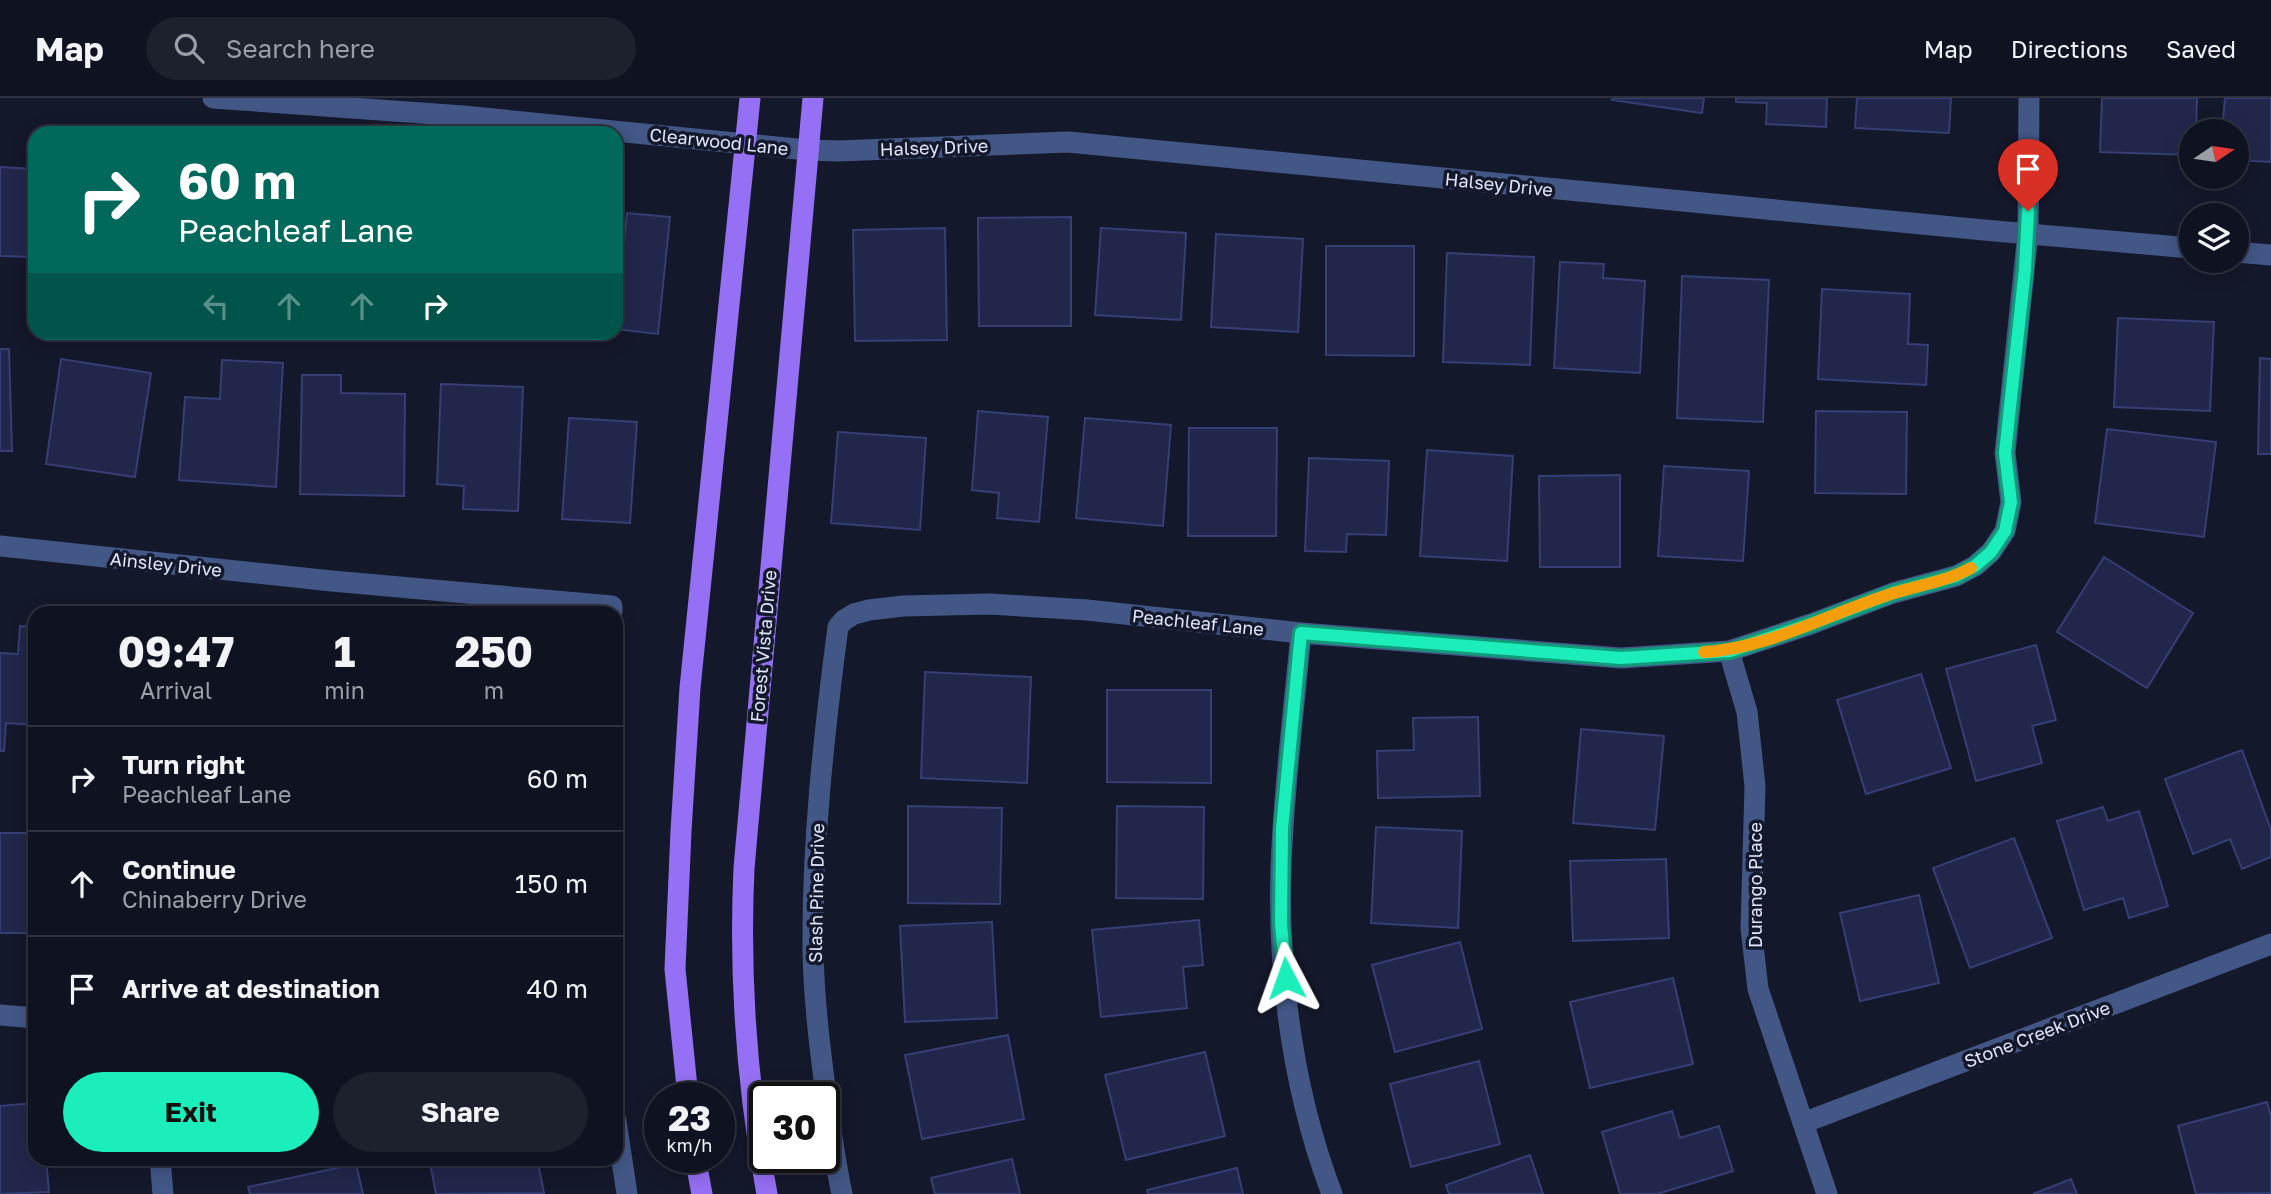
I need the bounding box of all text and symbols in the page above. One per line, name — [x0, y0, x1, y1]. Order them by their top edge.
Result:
search box — [146, 17, 636, 80]
text: Map — [35, 29, 104, 68]
icon: search — [170, 29, 208, 67]
text: Search here — [226, 33, 375, 64]
text: Map — [1924, 34, 1973, 63]
text: Directions — [2011, 34, 2128, 63]
text: Saved — [2166, 34, 2236, 63]
north arrow — [2179, 119, 2249, 189]
map controls — [2179, 119, 2249, 273]
street label: Clearwood Lane — [648, 123, 790, 159]
street label: Halsey Drive — [879, 134, 989, 160]
pin — [1998, 139, 2058, 211]
icon: arrive — [2009, 150, 2047, 188]
text: 60 m — [178, 151, 296, 210]
icon: right — [63, 154, 154, 245]
street label: Halsey Drive — [1444, 167, 1554, 201]
button: layers — [2179, 203, 2249, 273]
text: Peachleaf Lane — [178, 211, 414, 249]
icon: left — [197, 287, 235, 325]
icon: ahead — [270, 287, 308, 325]
icon: ahead — [343, 287, 381, 325]
icon: right — [416, 287, 454, 325]
street label: Ainsley Drive — [109, 547, 223, 581]
street label: Forest Vista Drive — [745, 569, 781, 723]
street label: Peachleaf Lane — [1131, 604, 1265, 640]
text: 09:47 — [118, 626, 234, 676]
text: 1 — [334, 626, 355, 676]
text: 250 — [455, 626, 533, 676]
text: Arrival — [140, 676, 212, 704]
text: min — [324, 676, 365, 704]
text: m — [484, 676, 504, 704]
text: Turn right — [122, 749, 245, 780]
icon: right — [63, 760, 101, 798]
text: 60 m — [527, 763, 588, 794]
text: Peachleaf Lane — [122, 780, 291, 808]
street label: Durango Place — [1744, 822, 1766, 948]
street label: Slash Pine Drive — [804, 823, 828, 963]
text: Continue — [122, 854, 236, 885]
icon: ahead — [63, 865, 101, 903]
text: 150 m — [515, 868, 588, 899]
text: Chinaberry Drive — [122, 885, 307, 913]
position arrow — [1249, 941, 1323, 1015]
icon: arrive — [63, 970, 101, 1008]
text: Arrive at destination — [122, 973, 380, 1004]
text: 40 m — [527, 973, 588, 1004]
street label: Stone Creek Drive — [1961, 996, 2113, 1072]
button: Exit — [63, 1072, 319, 1152]
button: Share — [333, 1072, 588, 1152]
speed limit sign: 30 — [749, 1082, 840, 1173]
text: 23 — [668, 1097, 711, 1139]
text: km/h — [667, 1134, 712, 1156]

